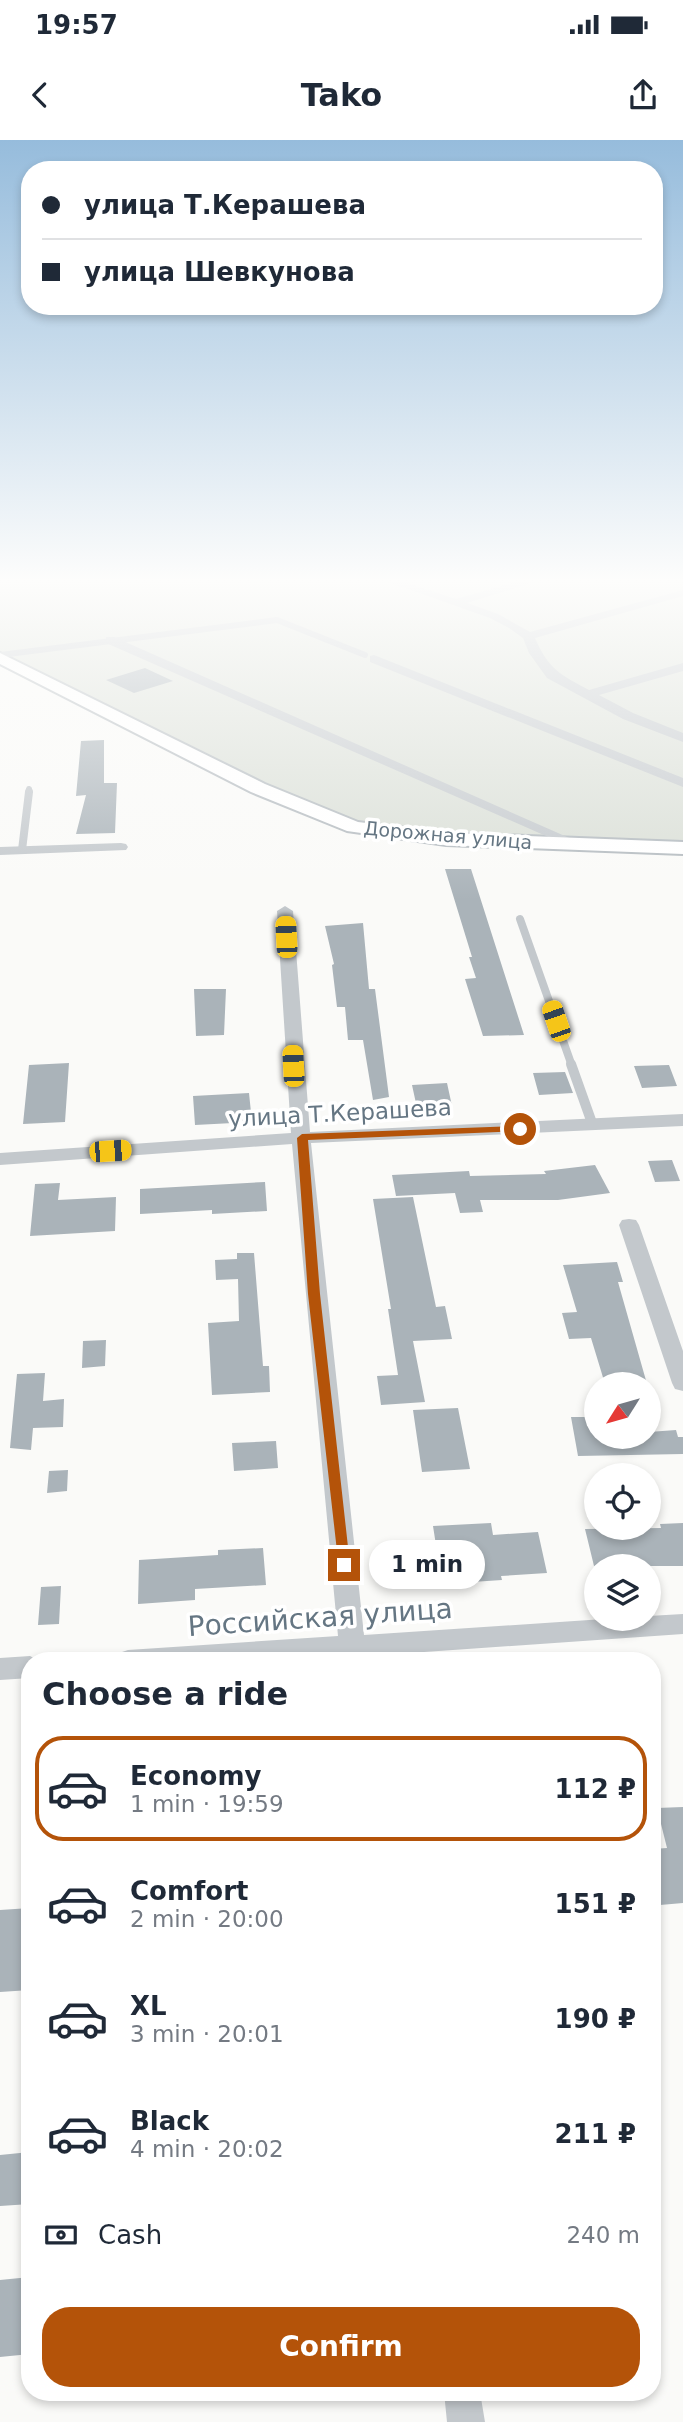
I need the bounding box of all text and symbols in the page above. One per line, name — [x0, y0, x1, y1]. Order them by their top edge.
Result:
text: 19:57 — [35, 10, 118, 40]
icon: back — [21, 76, 59, 114]
text: Tako — [301, 76, 382, 114]
icon: share — [624, 76, 662, 114]
text: улица Т.Керашева — [84, 190, 366, 220]
text: улица Шевкунова — [84, 257, 355, 287]
street label: Дорожная улица — [363, 817, 533, 853]
car — [275, 915, 298, 959]
car — [540, 998, 573, 1044]
car — [282, 1044, 305, 1088]
street label: улица Т.Керашева — [228, 1094, 452, 1132]
route start — [504, 1113, 536, 1145]
car — [89, 1139, 132, 1163]
north arrow — [584, 1372, 662, 1449]
map controls — [584, 1372, 661, 1631]
button: locate — [584, 1463, 661, 1540]
callout: 1 min — [368, 1540, 484, 1590]
route end — [328, 1549, 360, 1581]
text: 1 min — [391, 1551, 463, 1577]
button: layers — [584, 1554, 661, 1631]
street label: Российская улица — [187, 1592, 454, 1643]
text: Choose a ride — [42, 1675, 288, 1713]
icon: car — [46, 1757, 109, 1820]
text: Economy — [130, 1761, 261, 1791]
text: 112 ₽ — [555, 1774, 636, 1804]
text: 1 min · 19:59 — [130, 1791, 284, 1817]
icon: car — [46, 1872, 109, 1935]
text: Comfort — [130, 1876, 248, 1906]
text: 151 ₽ — [555, 1889, 636, 1919]
text: 2 min · 20:00 — [130, 1906, 284, 1932]
icon: car — [46, 1987, 109, 2050]
text: XL — [130, 1991, 167, 2021]
text: 190 ₽ — [555, 2004, 636, 2034]
text: 3 min · 20:01 — [130, 2021, 284, 2047]
icon: car — [46, 2102, 109, 2165]
text: Black — [130, 2106, 209, 2136]
text: 211 ₽ — [555, 2119, 636, 2149]
text: 4 min · 20:02 — [130, 2136, 284, 2162]
icon: cash — [42, 2216, 80, 2254]
text: Cash — [98, 2220, 162, 2250]
text: 240 m — [566, 2222, 640, 2248]
button: Confirm — [42, 2307, 640, 2387]

